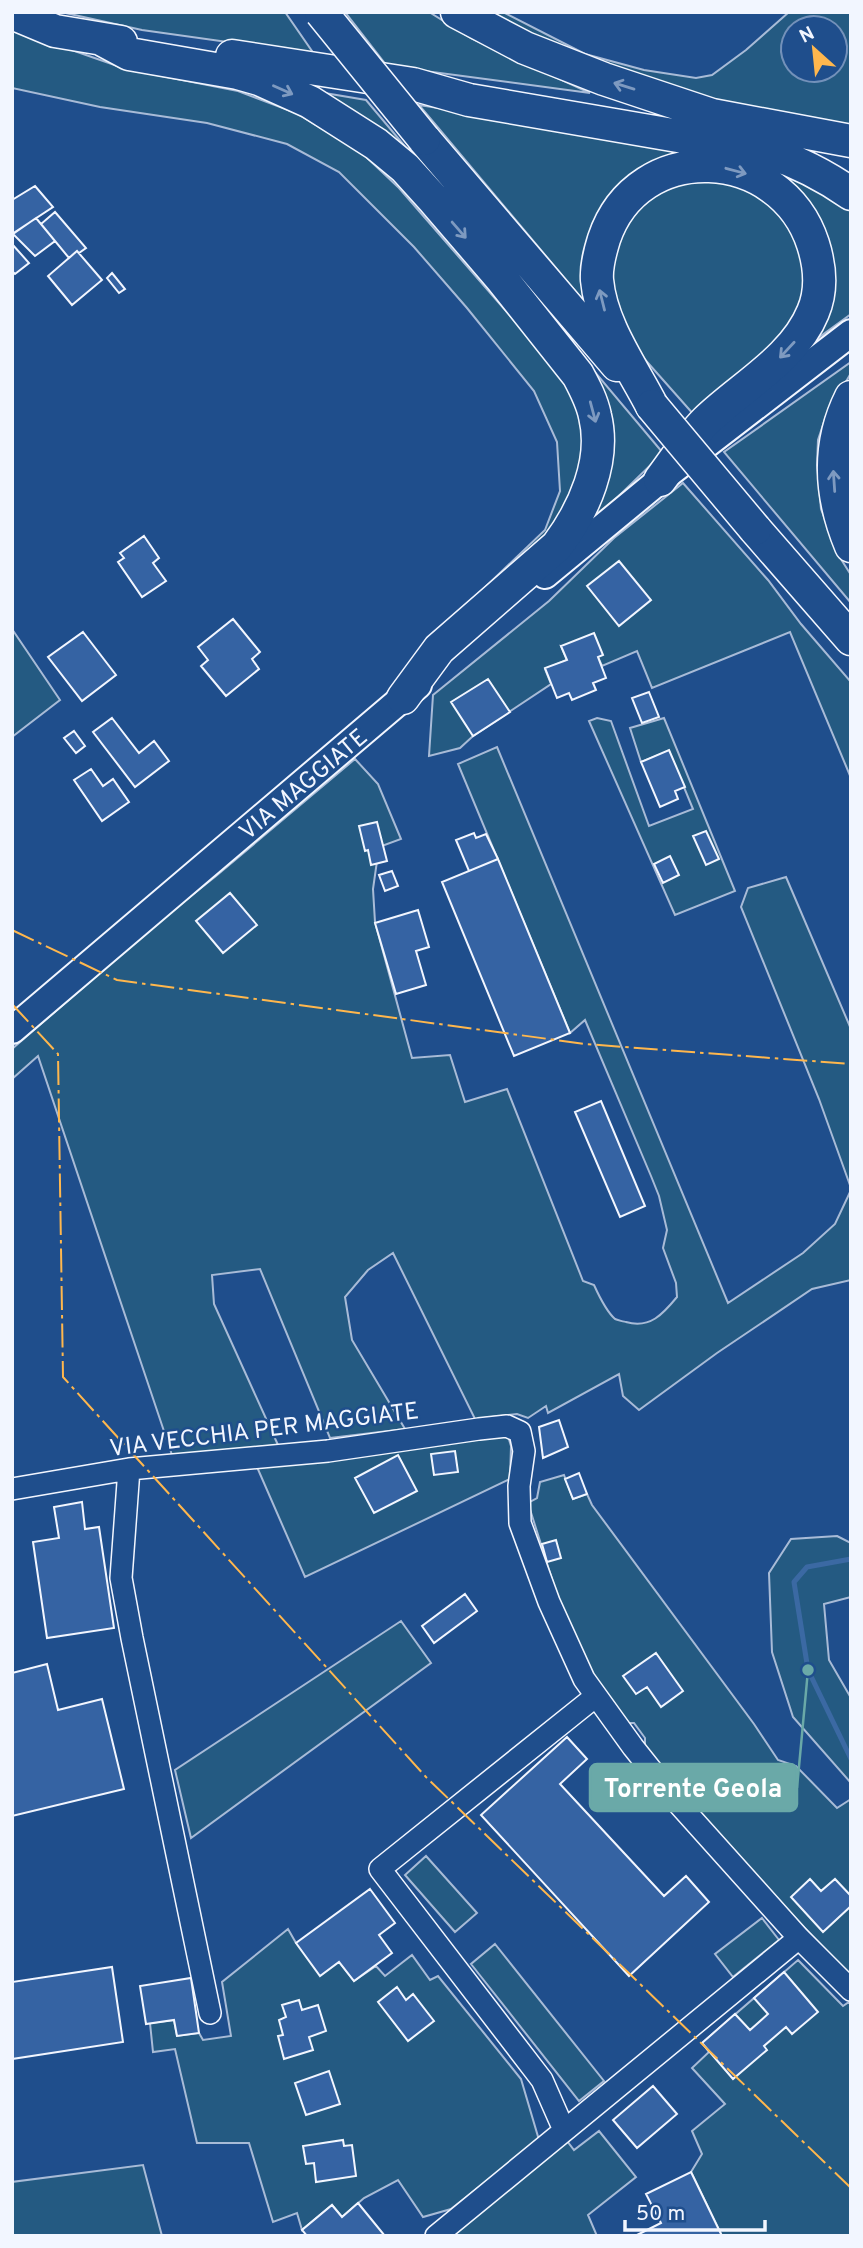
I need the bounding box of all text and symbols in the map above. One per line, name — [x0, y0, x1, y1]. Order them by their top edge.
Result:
north arrow — [779, 14, 849, 84]
text: N — [796, 22, 819, 49]
one-way arrow — [613, 78, 635, 91]
one-way arrow — [272, 84, 293, 97]
one-way arrow — [725, 165, 747, 178]
one-way arrow — [451, 221, 467, 239]
one-way arrow — [594, 290, 607, 312]
one-way arrow — [778, 341, 795, 358]
one-way arrow — [587, 400, 600, 422]
one-way arrow — [827, 470, 840, 493]
street label: VIA MAGGIATE — [234, 723, 374, 848]
street label: VIA VECCHIA PER MAGGIATE — [108, 1397, 421, 1465]
callout: Torrente Geola — [590, 1764, 797, 1811]
text: Torrente Geola — [604, 1774, 782, 1807]
scale bar — [625, 2188, 765, 2232]
text: 50 m — [636, 2201, 685, 2228]

